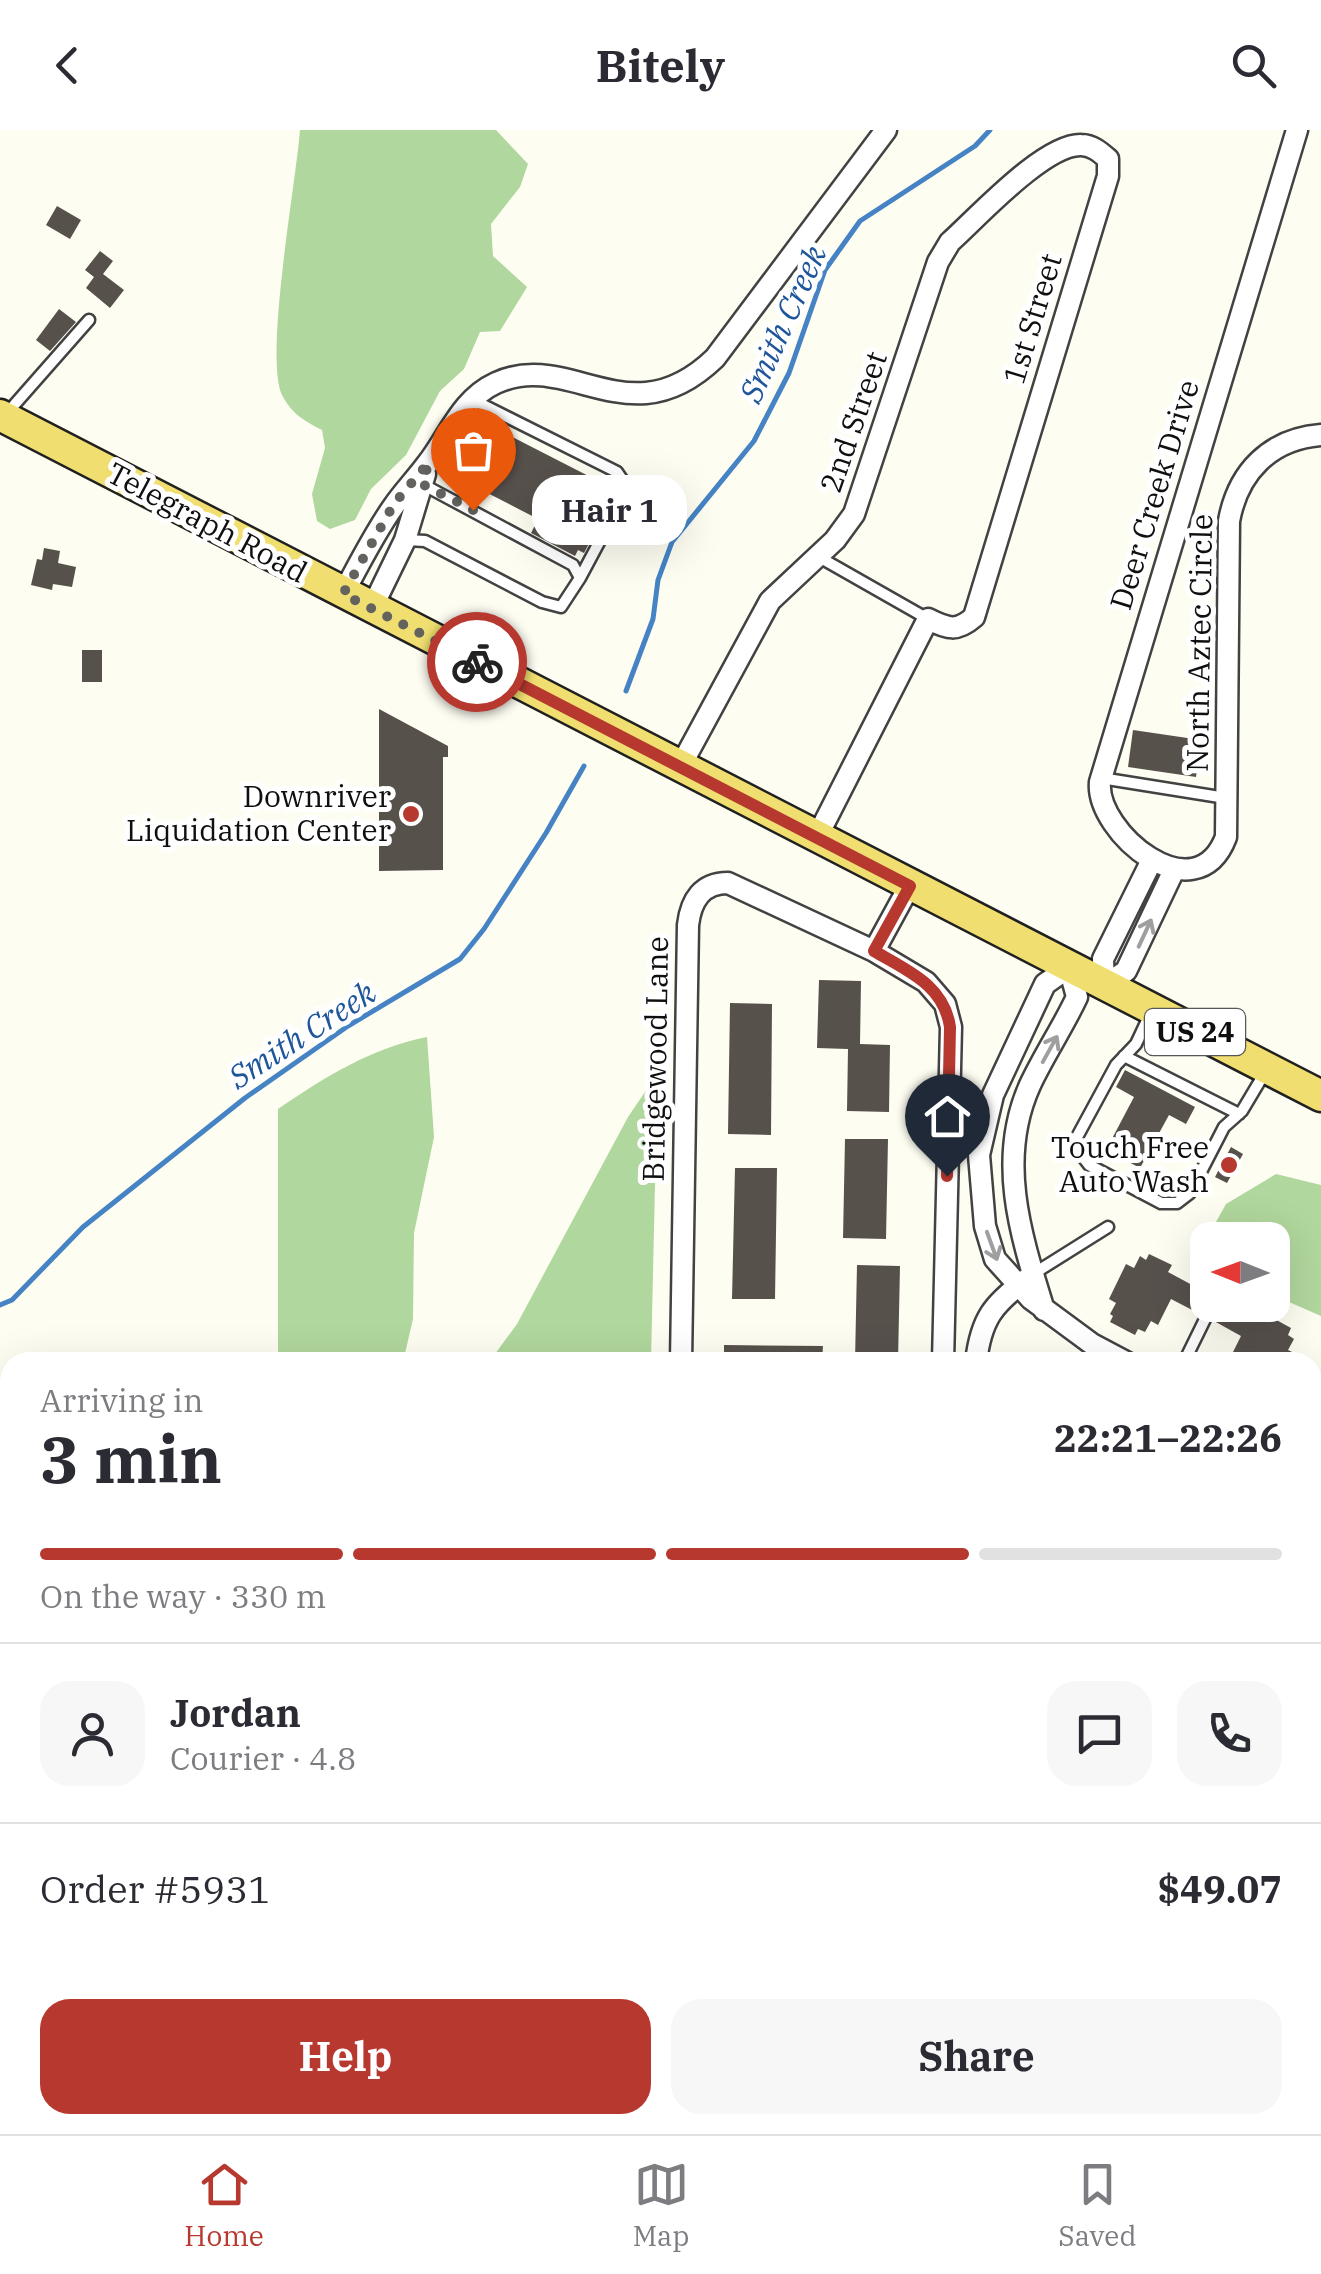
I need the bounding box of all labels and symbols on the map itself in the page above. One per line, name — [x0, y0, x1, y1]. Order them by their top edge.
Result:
water label: Smith Creek — [728, 238, 835, 410]
street label: 1st Street — [993, 249, 1070, 388]
street label: 2nd Street — [810, 346, 895, 497]
street label: Deer Creek Drive — [1100, 375, 1207, 614]
pin — [431, 408, 516, 511]
street label: Telegraph Road — [101, 453, 314, 591]
callout: Hair 1 — [533, 475, 688, 545]
street label: North Aztec Circle — [1177, 514, 1220, 772]
courier — [427, 612, 527, 712]
place label: Downriver Liquidation Center — [126, 776, 391, 849]
marker: Downriver Liquidation Center — [400, 803, 422, 825]
one-way arrow — [1136, 919, 1155, 949]
street label: Bridgewood Lane — [633, 936, 676, 1182]
water label: Smith Creek — [219, 971, 383, 1098]
road number: US 24 — [1145, 1009, 1245, 1055]
one-way arrow — [1041, 1034, 1060, 1064]
pin — [905, 1074, 990, 1177]
place label: Touch Free Auto Wash — [1051, 1127, 1209, 1200]
marker: Touch Free Auto Wash — [1218, 1154, 1240, 1176]
north arrow — [1190, 1222, 1290, 1322]
one-way arrow — [984, 1230, 1002, 1261]

